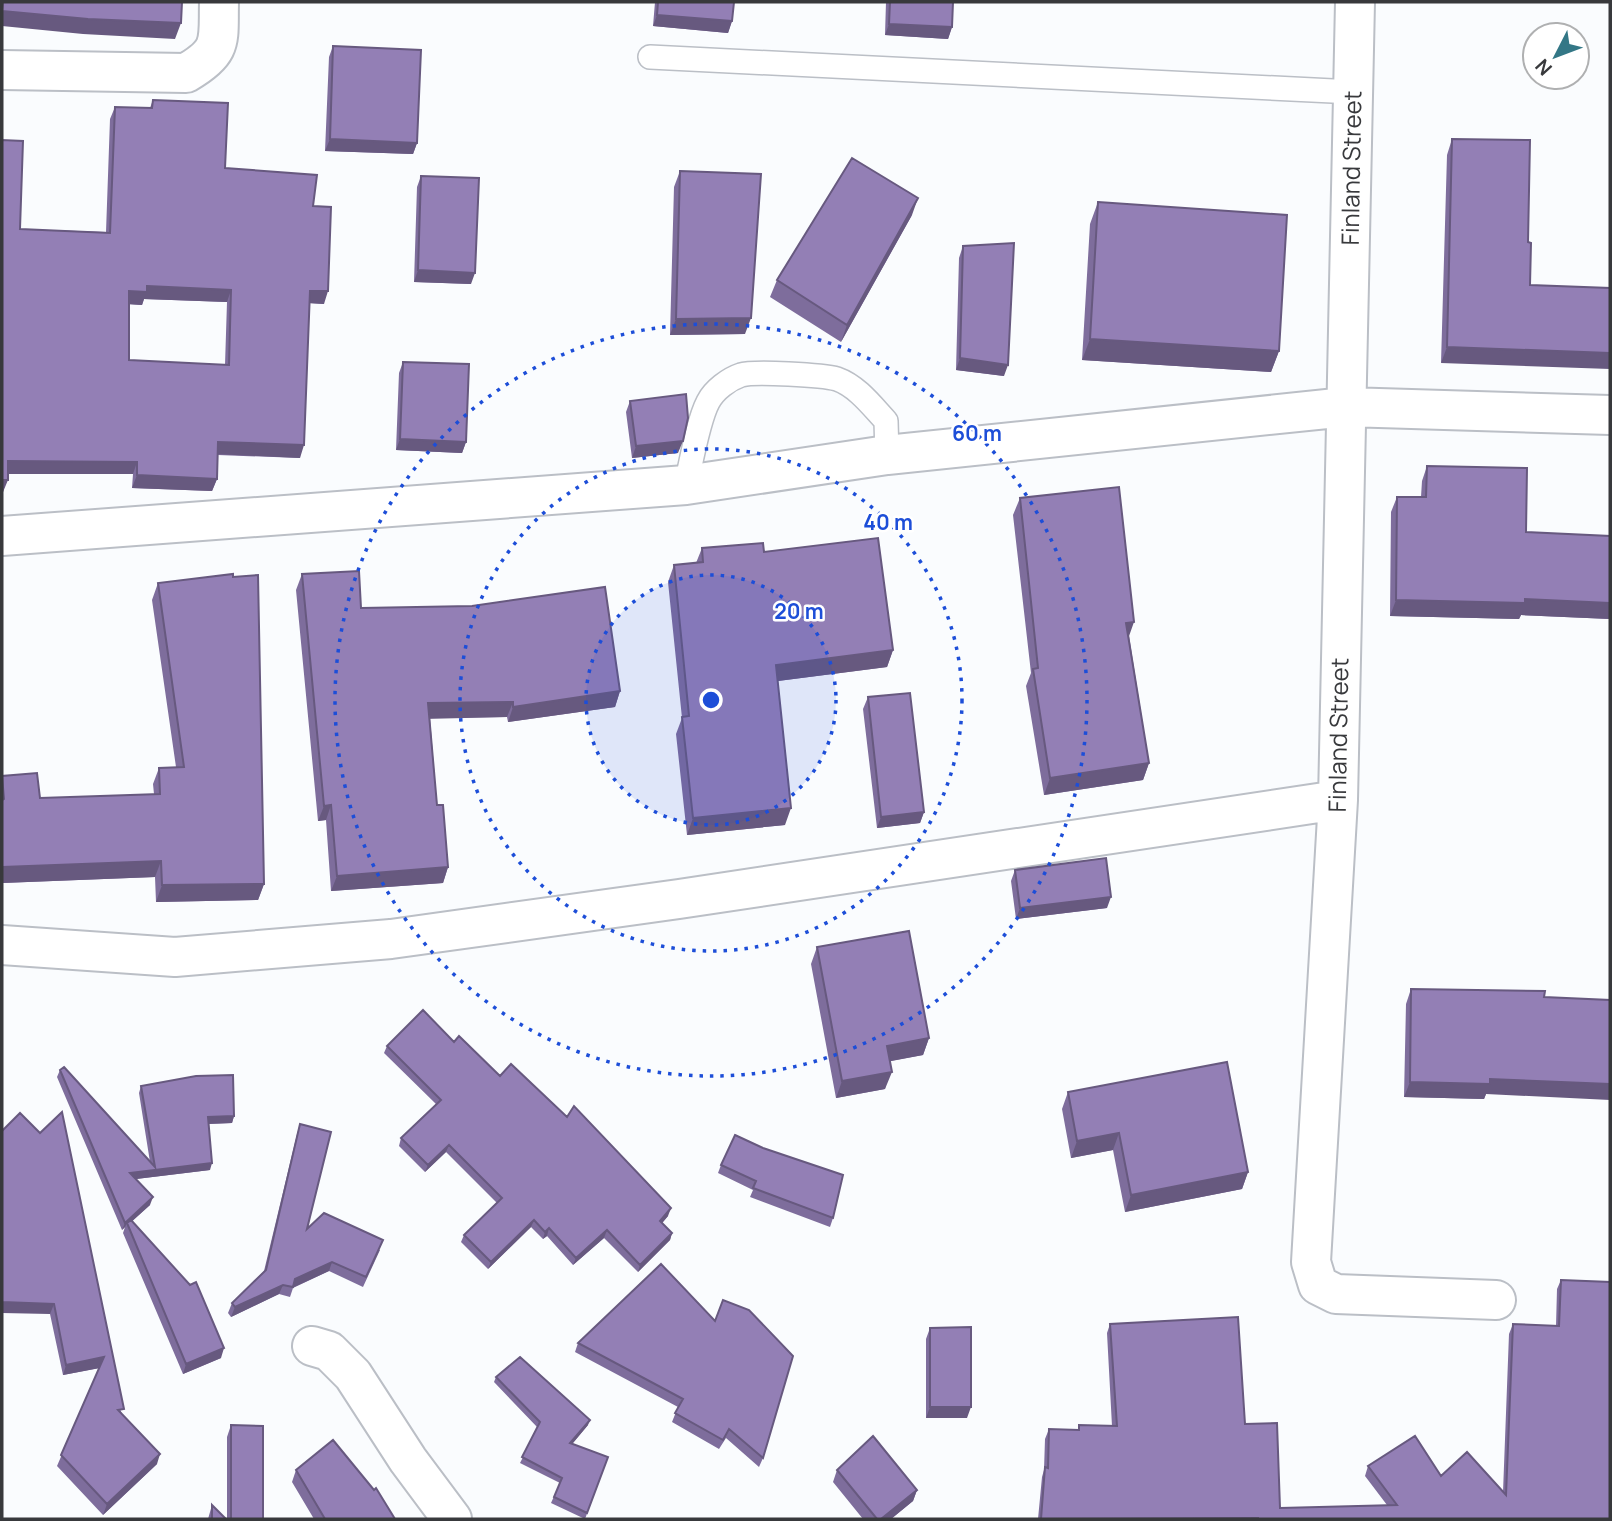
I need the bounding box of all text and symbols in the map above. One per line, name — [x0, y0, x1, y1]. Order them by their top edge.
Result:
north arrow — [1521, 21, 1591, 91]
text: N — [1529, 54, 1558, 81]
street label: Finland Street — [1333, 90, 1368, 246]
text: 60 m — [952, 419, 1002, 447]
text: 40 m — [863, 508, 913, 536]
text: 20 m — [774, 597, 824, 625]
street label: Finland Street — [1320, 657, 1355, 813]
centre of rings — [699, 688, 723, 712]

